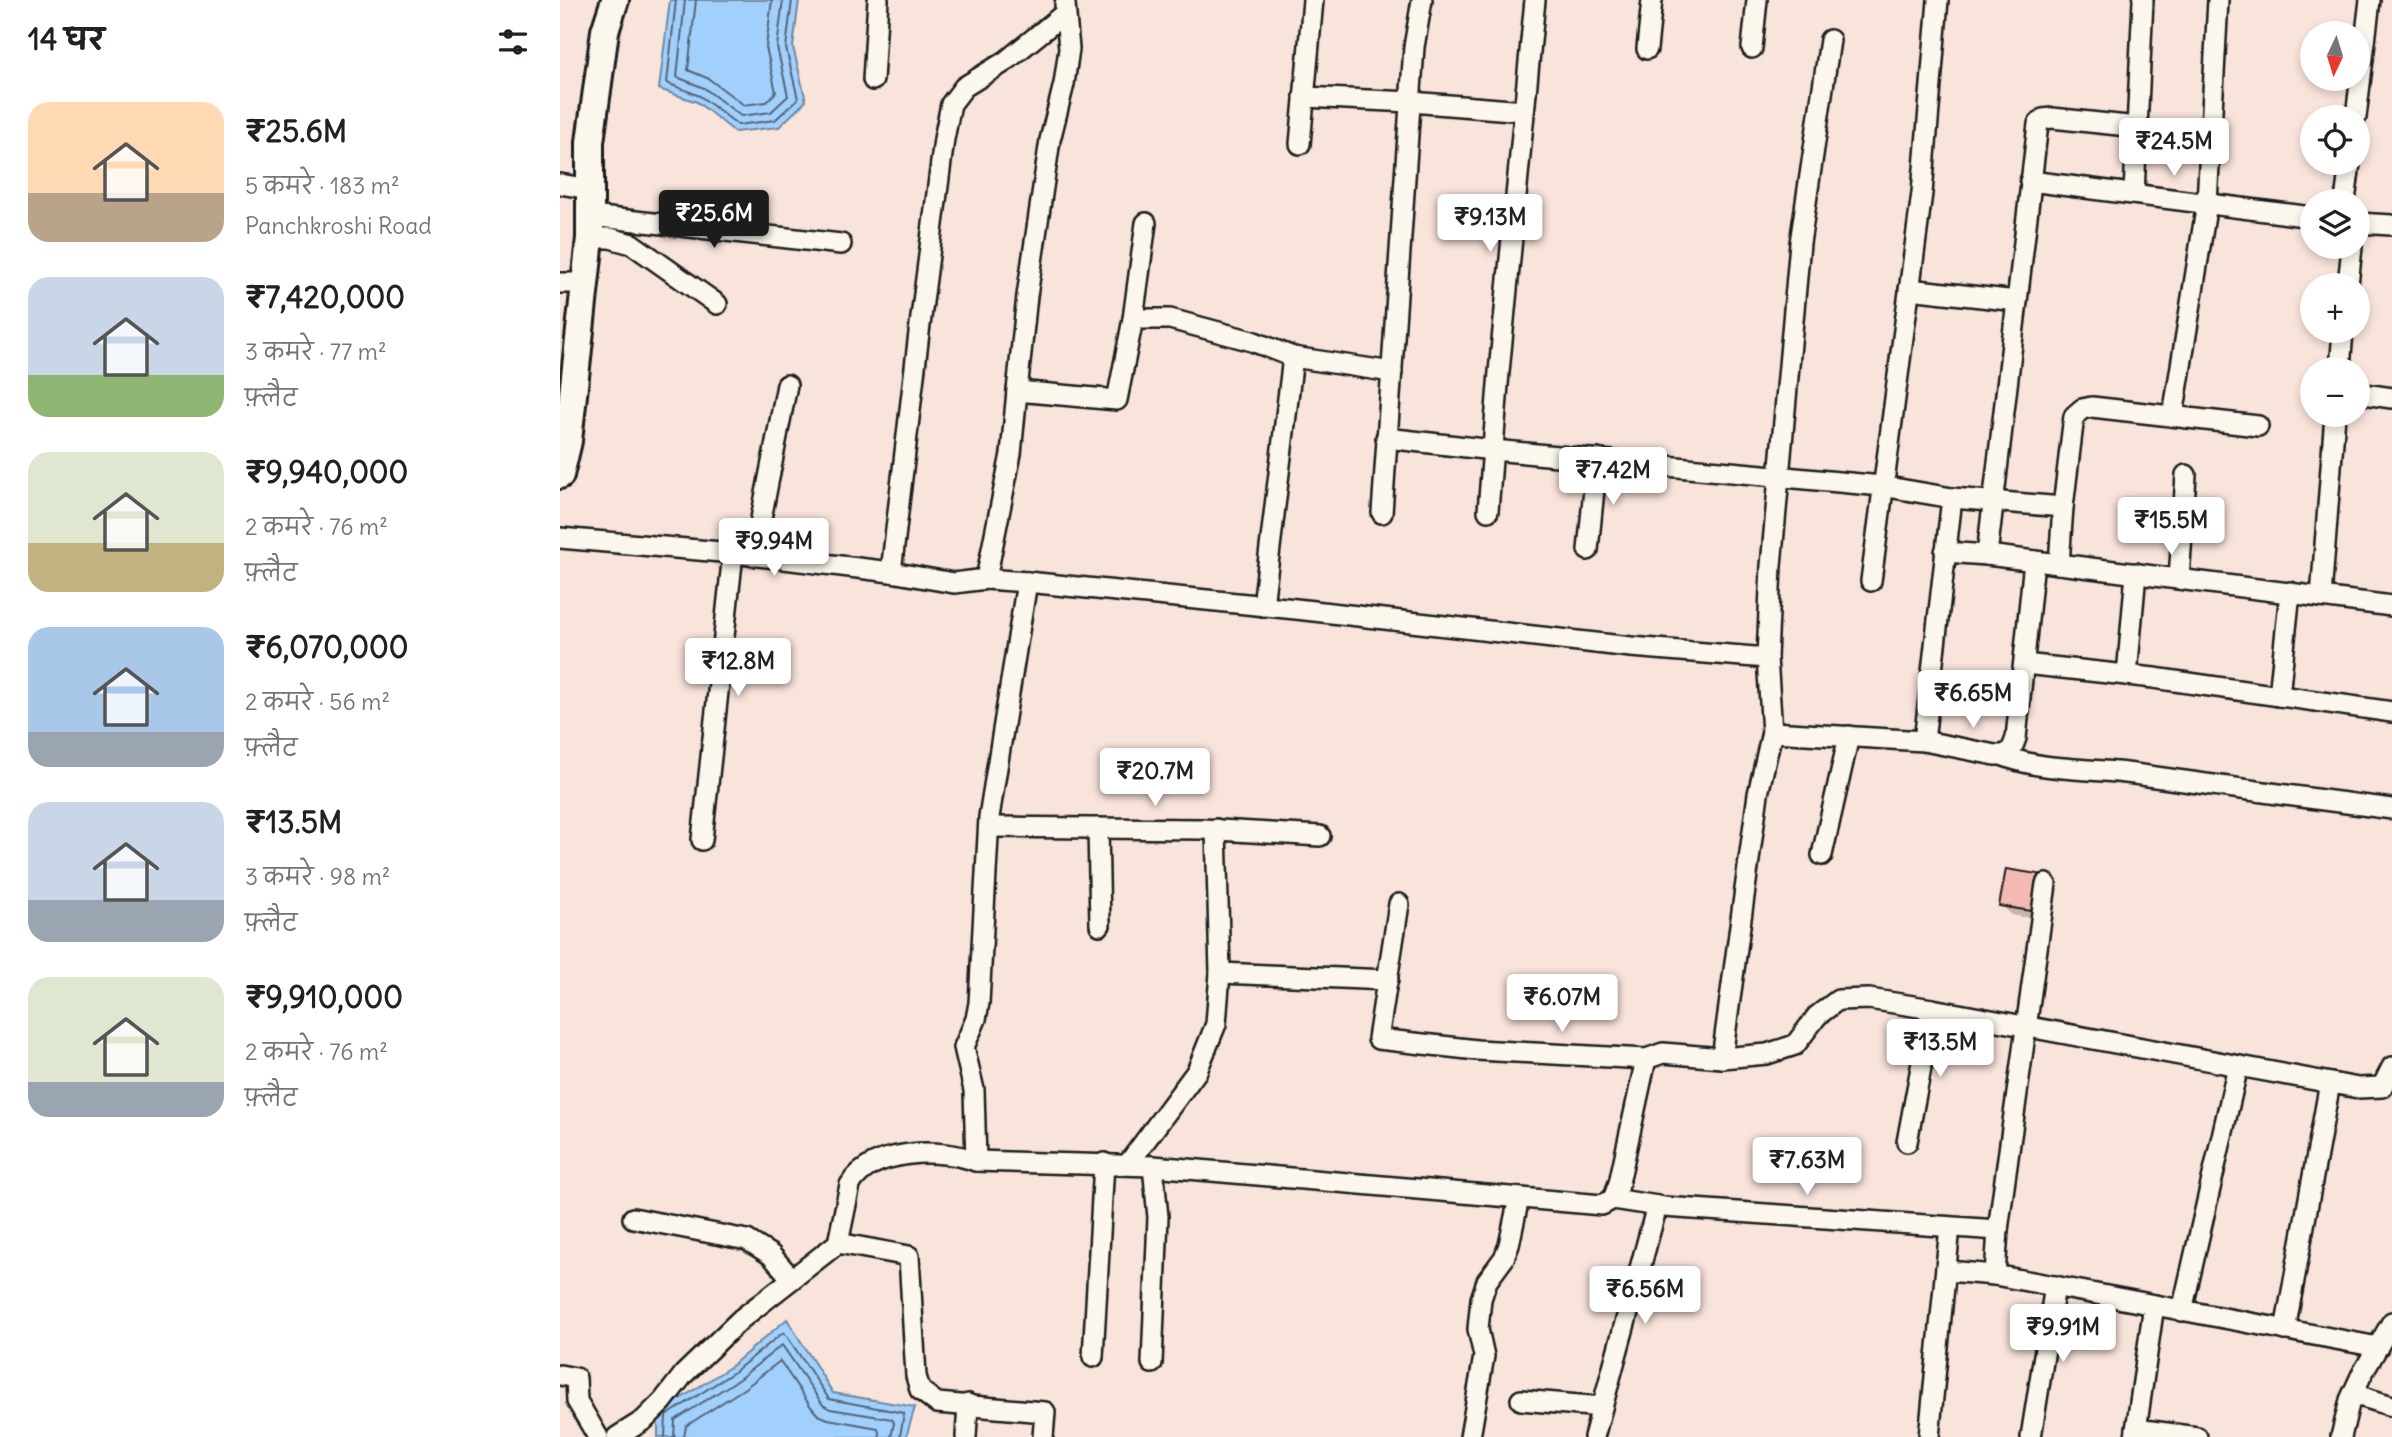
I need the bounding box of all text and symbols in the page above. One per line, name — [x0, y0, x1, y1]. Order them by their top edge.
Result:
text: 14 घर — [28, 20, 104, 58]
north arrow — [2300, 21, 2370, 91]
map controls — [2300, 21, 2370, 427]
icon: filters — [494, 23, 532, 61]
button: locate — [2300, 105, 2370, 175]
text: ₹25.6M — [245, 112, 347, 150]
pin: ₹24.5M — [2117, 118, 2231, 178]
text: ₹24.5M — [2135, 126, 2213, 155]
icon: home — [84, 130, 168, 214]
text: 5 कमरे · 183 m² — [245, 171, 400, 200]
button: layers — [2300, 189, 2370, 259]
pin: ₹25.6M — [657, 190, 771, 250]
pin: ₹9.13M — [1433, 194, 1547, 254]
text: ₹25.6M — [675, 198, 753, 227]
text: ₹9.13M — [1453, 202, 1527, 231]
text: Panchkroshi Road — [245, 211, 432, 240]
button: + — [2300, 273, 2370, 343]
text: ₹7,420,000 — [245, 278, 405, 316]
icon: home — [84, 305, 168, 389]
text: 3 कमरे · 77 m² — [245, 337, 387, 366]
button: − — [2300, 357, 2370, 427]
text: फ़्लैट — [245, 383, 297, 412]
pin: ₹7.42M — [1556, 448, 1670, 507]
text: ₹9,940,000 — [245, 453, 408, 491]
text: ₹7.42M — [1575, 455, 1651, 484]
icon: home — [84, 480, 168, 564]
pin: ₹15.5M — [2114, 498, 2228, 557]
text: ₹15.5M — [2134, 505, 2208, 534]
text: 2 कमरे · 76 m² — [245, 512, 388, 541]
pin: ₹9.94M — [717, 518, 831, 578]
text: ₹9.94M — [735, 526, 813, 555]
text: फ़्लैट — [245, 558, 297, 587]
text: ₹6,070,000 — [245, 628, 408, 666]
pin: ₹12.8M — [681, 638, 795, 698]
text: ₹12.8M — [701, 646, 775, 675]
icon: home — [84, 655, 168, 739]
pin: ₹6.65M — [1916, 670, 2030, 730]
text: ₹6.65M — [1934, 678, 2012, 707]
text: 2 कमरे · 56 m² — [245, 687, 390, 716]
text: फ़्लैट — [245, 733, 297, 762]
pin: ₹20.7M — [1098, 748, 1212, 808]
text: ₹20.7M — [1116, 756, 1194, 785]
text: ₹13.5M — [245, 803, 342, 841]
icon: home — [84, 830, 168, 914]
text: 3 कमरे · 98 m² — [245, 862, 390, 891]
text: फ़्लैट — [245, 908, 297, 937]
pin: ₹6.07M — [1505, 974, 1619, 1034]
text: ₹9,910,000 — [245, 978, 403, 1016]
text: ₹6.07M — [1523, 982, 1601, 1011]
icon: home — [84, 1005, 168, 1089]
pin: ₹13.5M — [1883, 1020, 1997, 1079]
text: ₹13.5M — [1903, 1027, 1977, 1056]
text: 2 कमरे · 76 m² — [245, 1037, 388, 1066]
text: फ़्लैट — [245, 1083, 297, 1112]
pin: ₹7.63M — [1750, 1138, 1864, 1197]
text: ₹7.63M — [1769, 1145, 1845, 1174]
pin: ₹6.56M — [1588, 1266, 1702, 1326]
text: ₹6.56M — [1606, 1274, 1684, 1303]
pin: ₹9.91M — [2006, 1304, 2120, 1364]
text: ₹9.91M — [2026, 1312, 2100, 1341]

